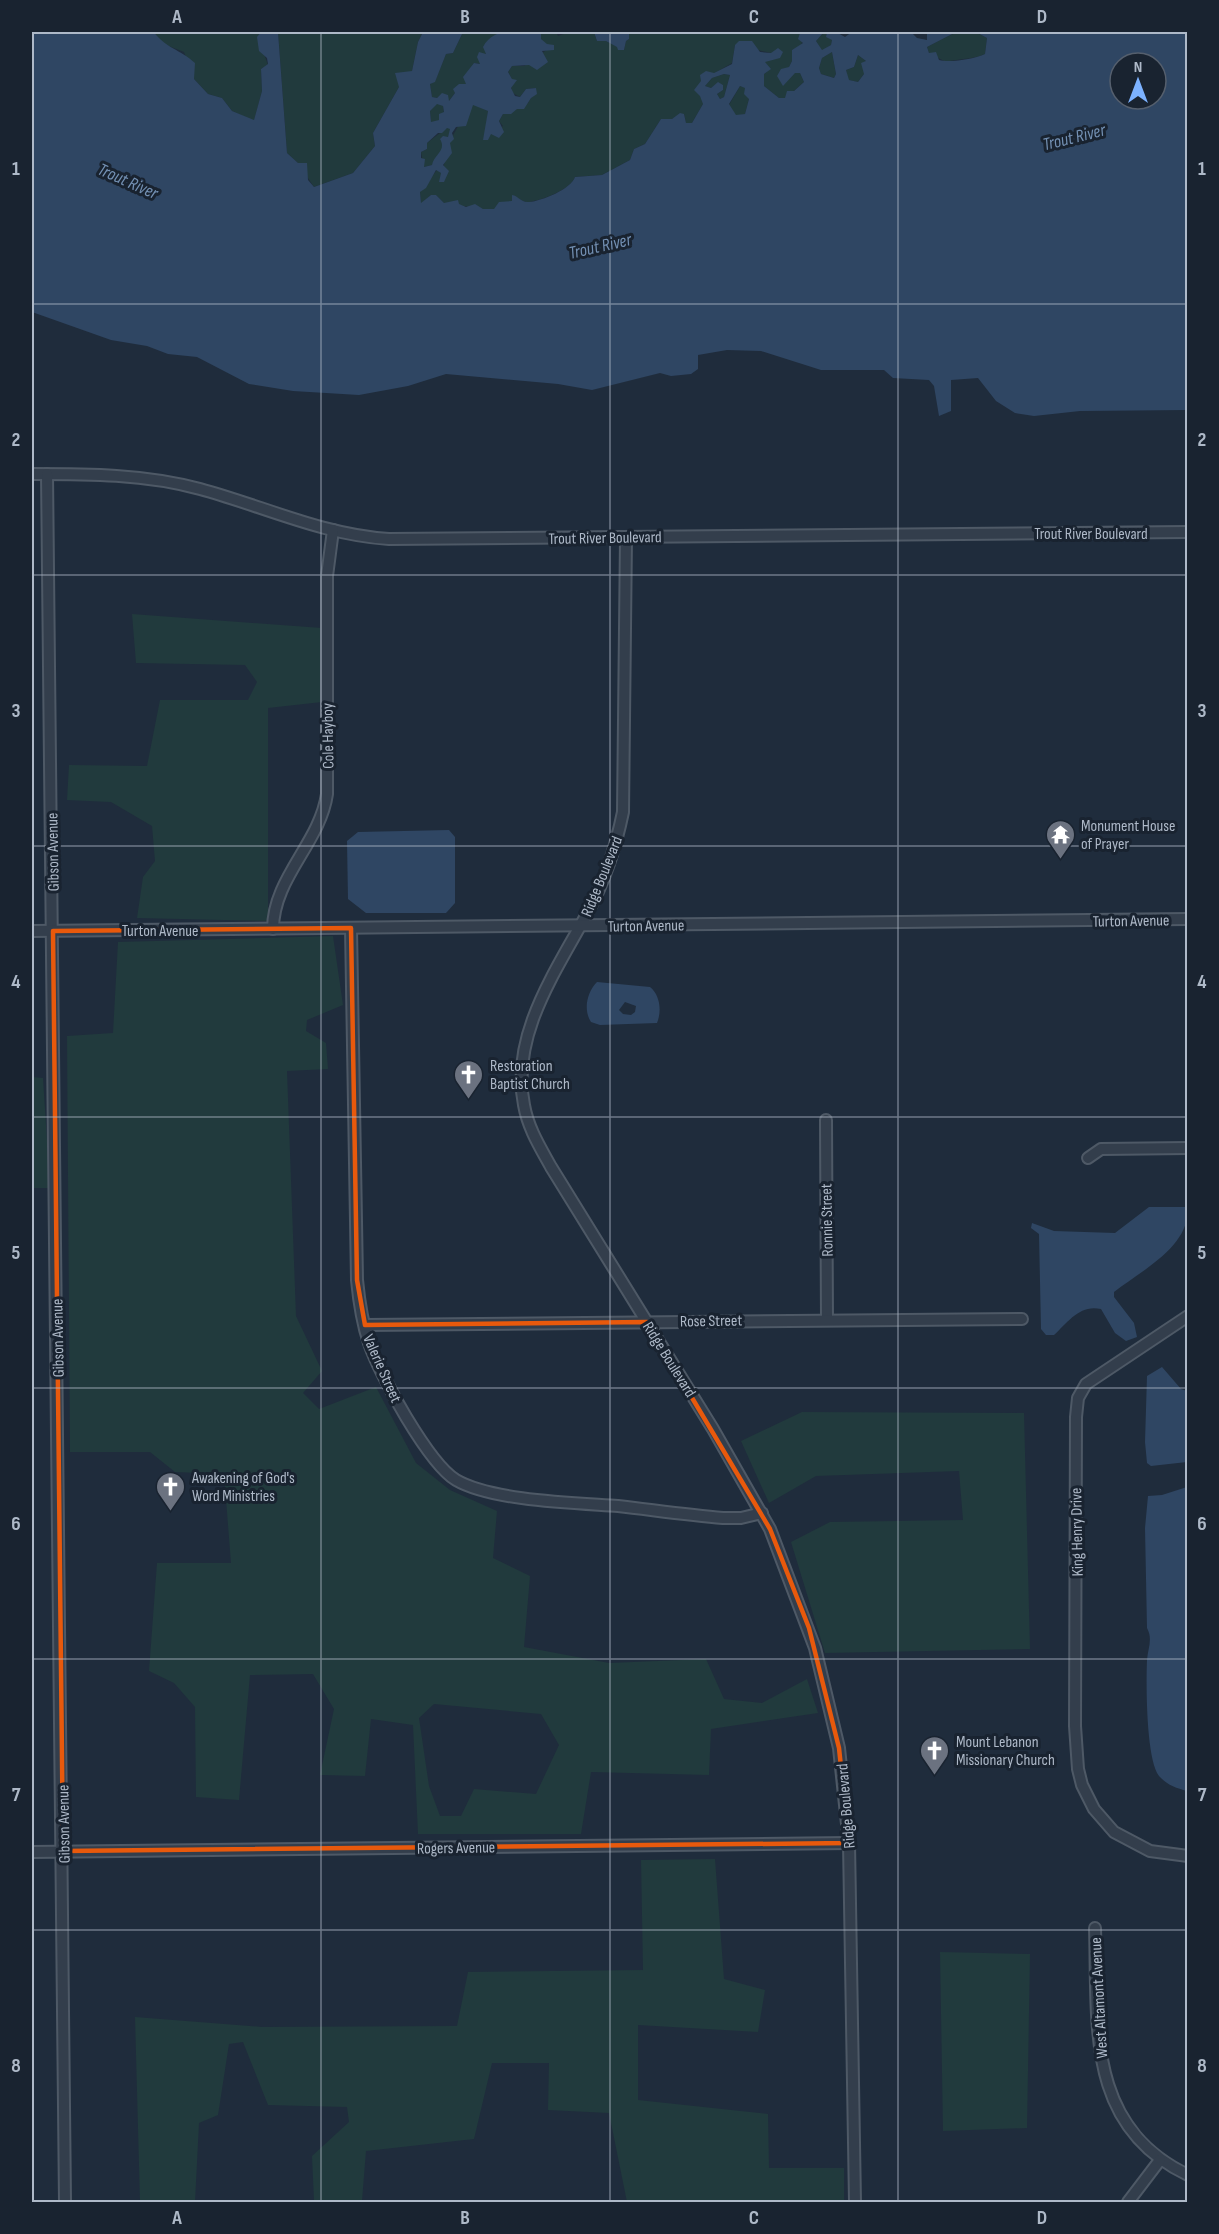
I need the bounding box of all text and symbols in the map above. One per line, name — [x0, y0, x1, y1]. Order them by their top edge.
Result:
text: A — [171, 5, 182, 29]
text: B — [460, 5, 470, 29]
text: C — [749, 5, 759, 29]
text: D — [1037, 5, 1047, 29]
north arrow — [1108, 51, 1168, 111]
text: N — [1134, 58, 1142, 77]
water label: Trout River — [1041, 119, 1108, 155]
text: 1 — [12, 157, 20, 181]
text: 1 — [1198, 157, 1206, 181]
water label: Trout River — [94, 159, 162, 204]
water label: Trout River — [567, 229, 634, 264]
text: 2 — [12, 428, 20, 452]
text: 2 — [1198, 428, 1206, 452]
street label: Trout River Boulevard — [1034, 525, 1148, 544]
street label: Trout River Boulevard — [548, 528, 662, 549]
text: 3 — [12, 699, 21, 723]
text: 3 — [1198, 699, 1207, 723]
street label: Cole Hayboy — [318, 703, 339, 769]
street label: Gibson Avenue — [43, 813, 64, 891]
place label: Monument House of Prayer — [1081, 817, 1175, 854]
temple icon: Monument House of Prayer — [1044, 818, 1076, 860]
street label: Ridge Boulevard — [578, 834, 627, 920]
street label: Turton Avenue — [1092, 911, 1170, 932]
street label: Turton Avenue — [607, 916, 685, 937]
street label: Turton Avenue — [122, 922, 198, 941]
text: 4 — [11, 970, 21, 994]
text: 4 — [1197, 970, 1207, 994]
place label: Restoration Baptist Church — [490, 1057, 570, 1094]
church icon: Restoration Baptist Church — [453, 1058, 485, 1100]
street label: Ronnie Street — [817, 1183, 838, 1257]
text: 5 — [12, 1241, 21, 1265]
text: 5 — [1198, 1241, 1207, 1265]
street label: Gibson Avenue — [48, 1299, 69, 1377]
street label: Rose Street — [680, 1311, 742, 1332]
street label: Ridge Boulevard — [638, 1319, 699, 1401]
street label: Valerie Street — [358, 1332, 405, 1406]
place label: Awakening of God's Word Ministries — [191, 1469, 295, 1506]
church icon: Awakening of God's Word Ministries — [155, 1470, 187, 1512]
street label: King Henry Drive — [1067, 1487, 1088, 1577]
text: 6 — [11, 1512, 21, 1536]
text: 6 — [1197, 1512, 1207, 1536]
place label: Mount Lebanon Missionary Church — [956, 1733, 1055, 1770]
church icon: Mount Lebanon Missionary Church — [919, 1734, 951, 1776]
street label: Ridge Boulevard — [833, 1763, 860, 1849]
text: 7 — [12, 1783, 21, 1807]
text: 7 — [1198, 1783, 1207, 1807]
street label: Gibson Avenue — [54, 1785, 75, 1863]
street label: Rogers Avenue — [417, 1838, 495, 1859]
street label: West Altamont Avenue — [1087, 1937, 1112, 2059]
text: 8 — [11, 2054, 21, 2078]
text: 8 — [1197, 2054, 1207, 2078]
text: A — [171, 2206, 182, 2230]
text: B — [460, 2206, 470, 2230]
text: C — [749, 2206, 759, 2230]
text: D — [1037, 2206, 1047, 2230]

